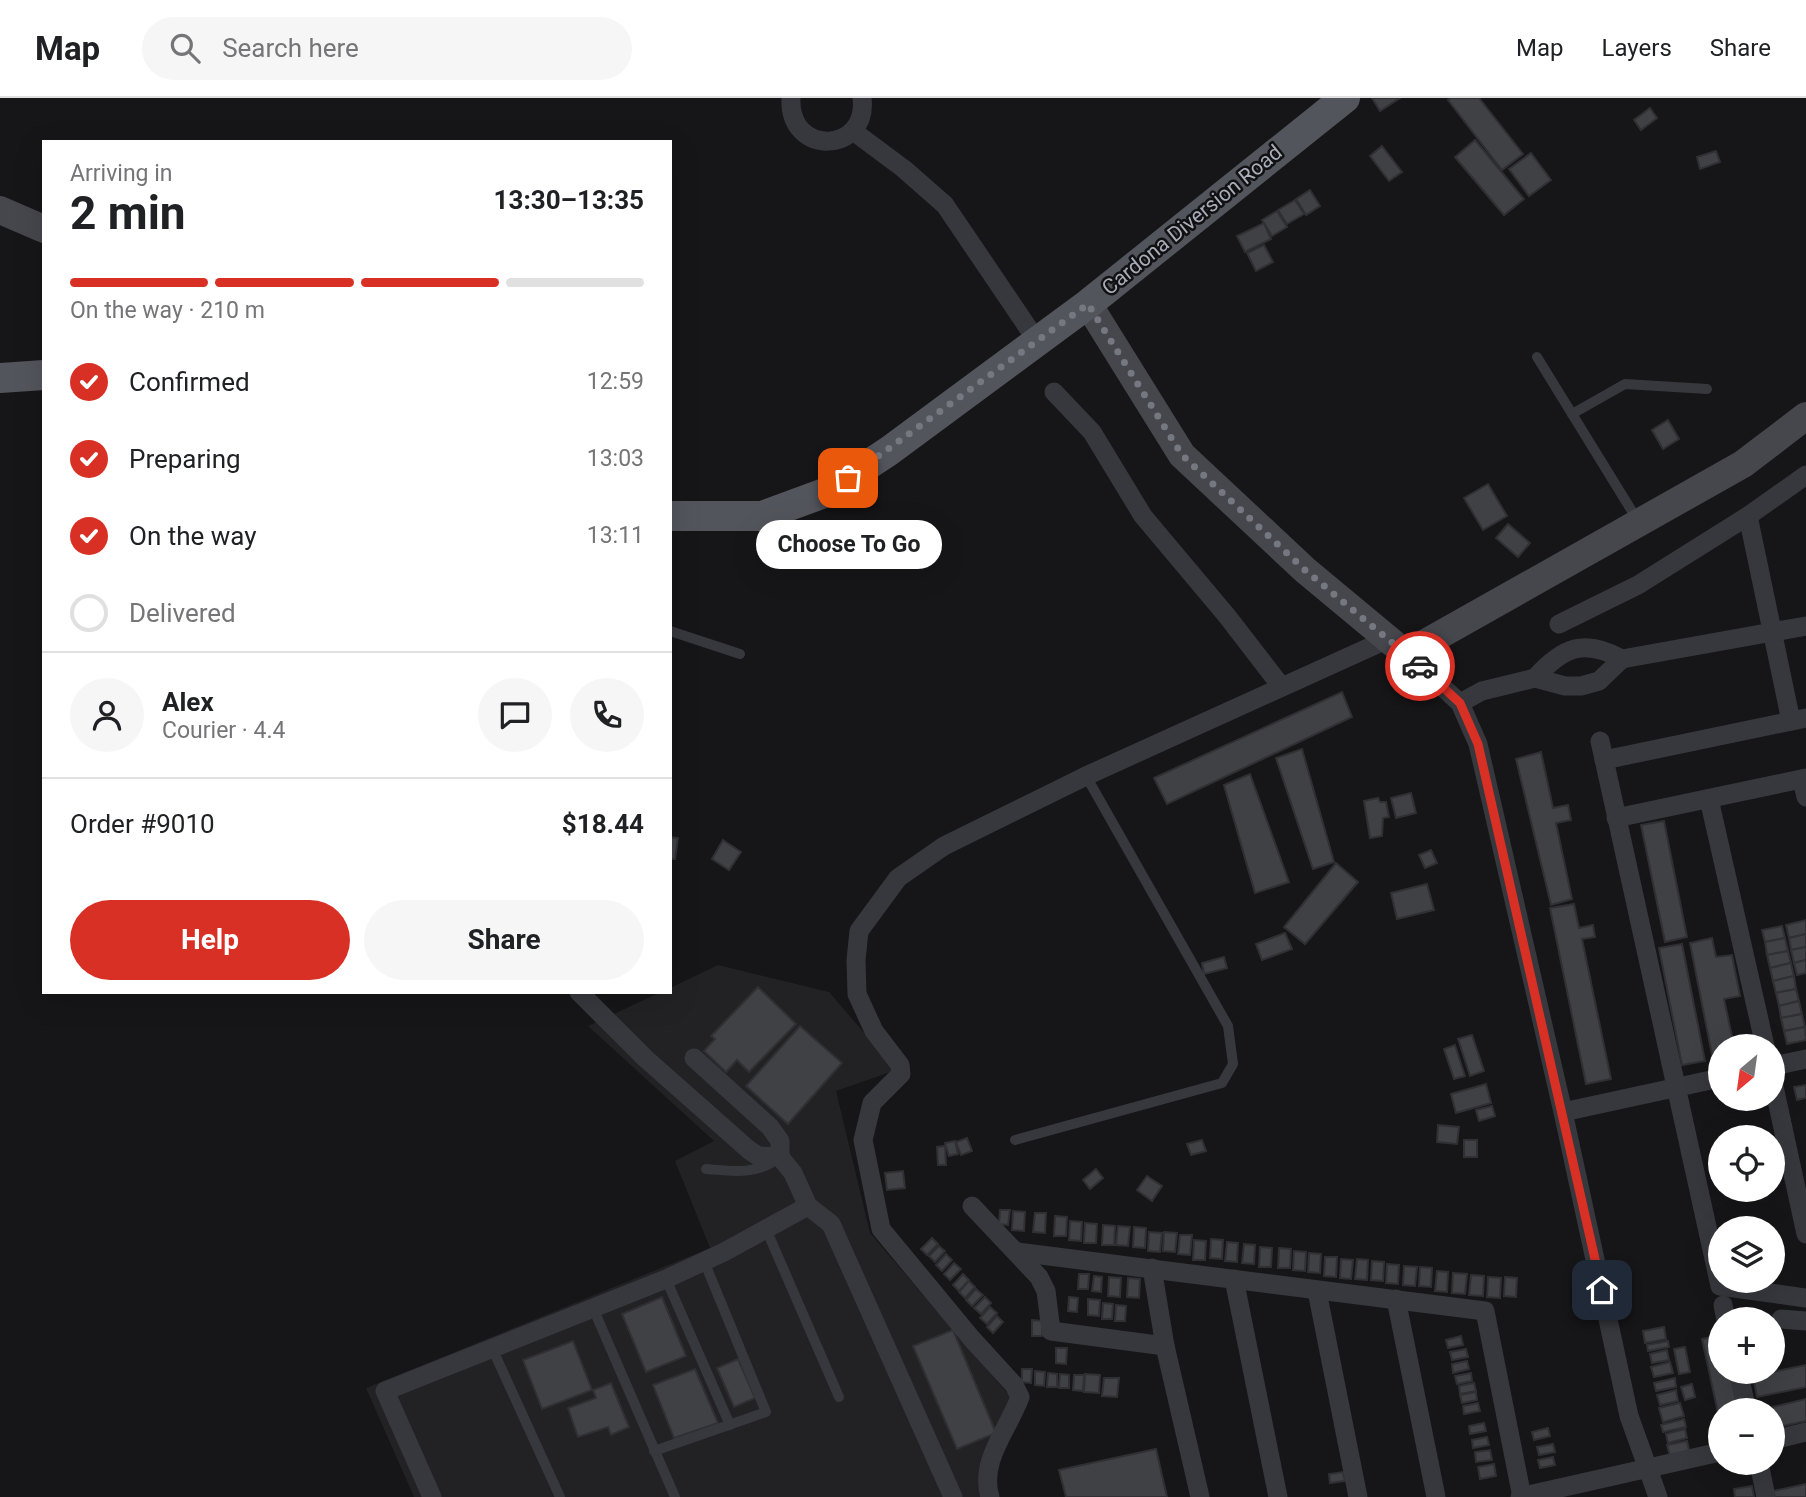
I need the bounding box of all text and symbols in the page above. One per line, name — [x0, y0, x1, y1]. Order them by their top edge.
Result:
search box — [142, 17, 632, 80]
text: Map — [35, 29, 100, 68]
icon: search — [166, 29, 204, 67]
text: Search here — [222, 33, 359, 63]
text: Map — [1516, 34, 1564, 62]
text: Layers — [1602, 34, 1672, 62]
text: Share — [1710, 34, 1771, 62]
street label: Cardona Diversion Road — [1097, 140, 1287, 300]
text: Arriving in — [70, 160, 173, 187]
text: 13:30–13:35 — [494, 185, 644, 215]
text: 2 min — [70, 186, 186, 240]
text: On the way · 210 m — [70, 297, 265, 324]
icon: check — [70, 363, 108, 401]
text: Confirmed — [129, 367, 250, 397]
text: 12:59 — [587, 368, 644, 395]
icon: check — [70, 440, 108, 478]
text: Preparing — [129, 444, 241, 474]
text: 13:03 — [587, 445, 644, 472]
pin — [818, 448, 878, 508]
icon: bag — [829, 459, 867, 497]
icon: check — [70, 517, 108, 555]
callout: Choose To Go — [755, 520, 941, 569]
text: On the way — [129, 521, 257, 551]
text: 13:11 — [587, 522, 644, 549]
text: Choose To Go — [778, 531, 920, 558]
text: Delivered — [129, 598, 236, 628]
courier — [1385, 631, 1455, 701]
icon: car — [1401, 647, 1439, 685]
button: person — [70, 678, 144, 752]
button: chat — [478, 678, 552, 752]
button: phone — [570, 678, 644, 752]
text: Alex — [162, 687, 214, 717]
text: Courier · 4.4 — [162, 717, 285, 744]
text: Order #9010 — [70, 809, 215, 839]
text: $18.44 — [562, 809, 644, 839]
button: Help — [70, 900, 350, 980]
button: Share — [364, 900, 644, 980]
north arrow — [1708, 1034, 1785, 1111]
map controls — [1708, 1034, 1785, 1475]
button: locate — [1708, 1125, 1785, 1202]
button: layers — [1708, 1216, 1785, 1293]
pin — [1572, 1260, 1632, 1320]
icon: home — [1583, 1271, 1621, 1309]
button: + — [1708, 1307, 1785, 1384]
button: − — [1708, 1398, 1785, 1475]

